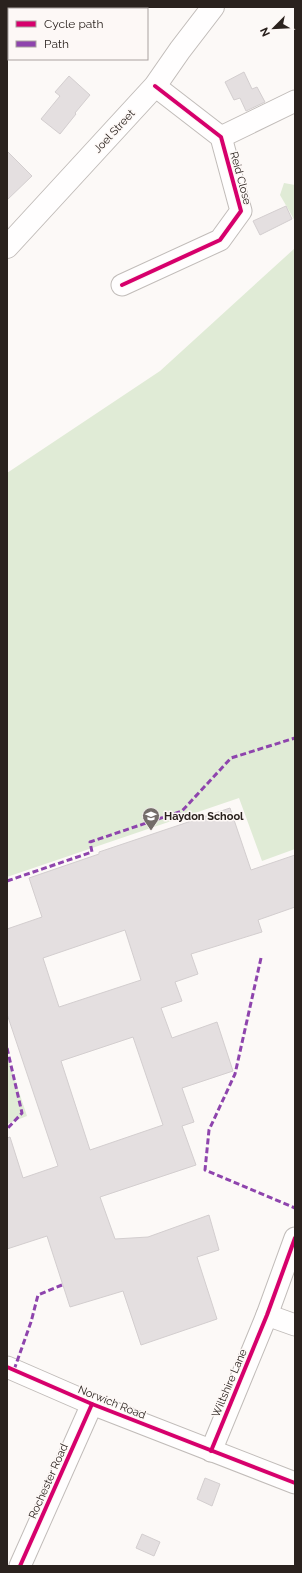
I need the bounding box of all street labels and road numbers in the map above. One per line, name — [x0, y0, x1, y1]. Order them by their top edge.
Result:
street label: Joel Street — [91, 107, 138, 156]
street label: Reid Close — [227, 150, 254, 207]
street label: Wiltshire Lane — [209, 1347, 250, 1419]
street label: Norwich Road — [76, 1383, 148, 1422]
street label: Rochester Road — [26, 1442, 71, 1521]

